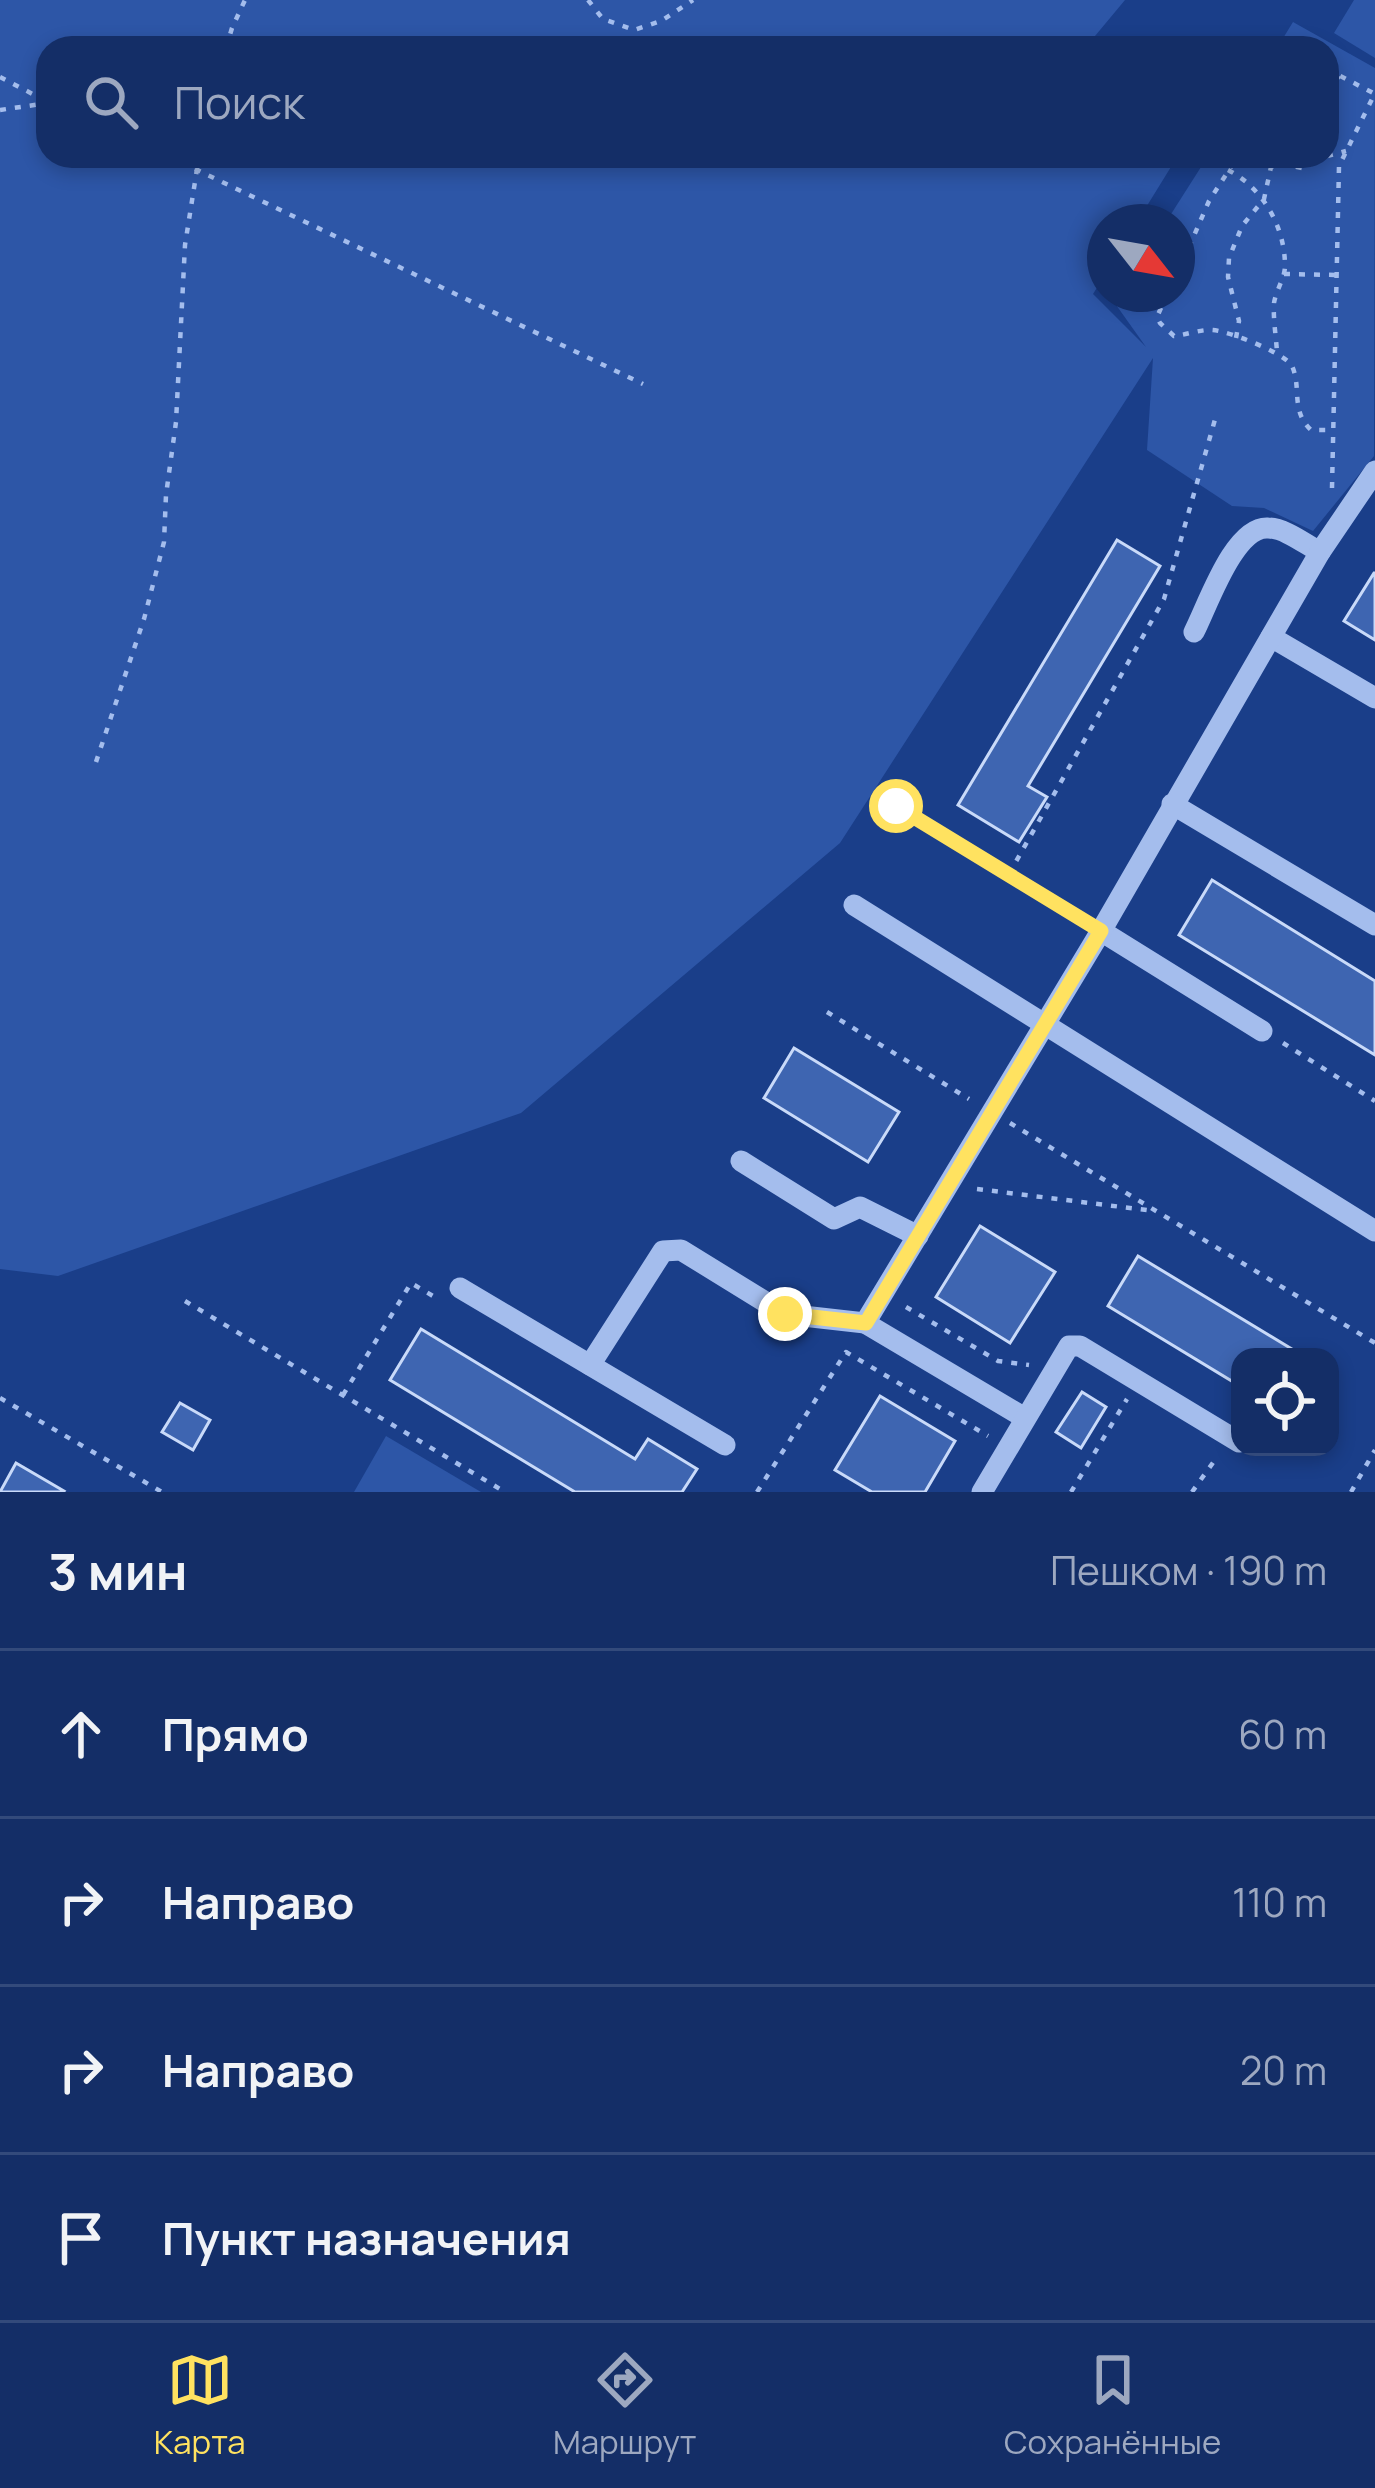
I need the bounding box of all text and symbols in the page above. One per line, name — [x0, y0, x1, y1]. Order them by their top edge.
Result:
search box — [36, 36, 1339, 168]
icon: search — [78, 69, 144, 135]
text: Поиск — [174, 71, 305, 133]
north arrow — [1087, 204, 1195, 312]
route start — [869, 779, 923, 833]
route end — [758, 1287, 812, 1341]
map controls — [1231, 1348, 1339, 1456]
button: locate — [1231, 1348, 1339, 1456]
text: 3 мин — [48, 1536, 188, 1605]
text: Пешком · 190 m — [1050, 1543, 1327, 1597]
icon: ahead — [48, 1701, 114, 1767]
text: Прямо — [162, 1703, 309, 1765]
text: 60 m — [1238, 1707, 1327, 1761]
icon: right — [48, 1869, 114, 1935]
text: Направо — [162, 1871, 354, 1933]
text: 110 m — [1232, 1875, 1327, 1929]
icon: right — [48, 2037, 114, 2103]
text: Направо — [162, 2039, 354, 2101]
text: 20 m — [1240, 2043, 1327, 2097]
icon: arrive — [48, 2205, 114, 2271]
text: Пункт назначения — [162, 2207, 571, 2269]
tab: Карта — [154, 2347, 246, 2464]
tab: Маршрут — [553, 2347, 697, 2464]
tab: Сохранённые — [1004, 2347, 1221, 2464]

